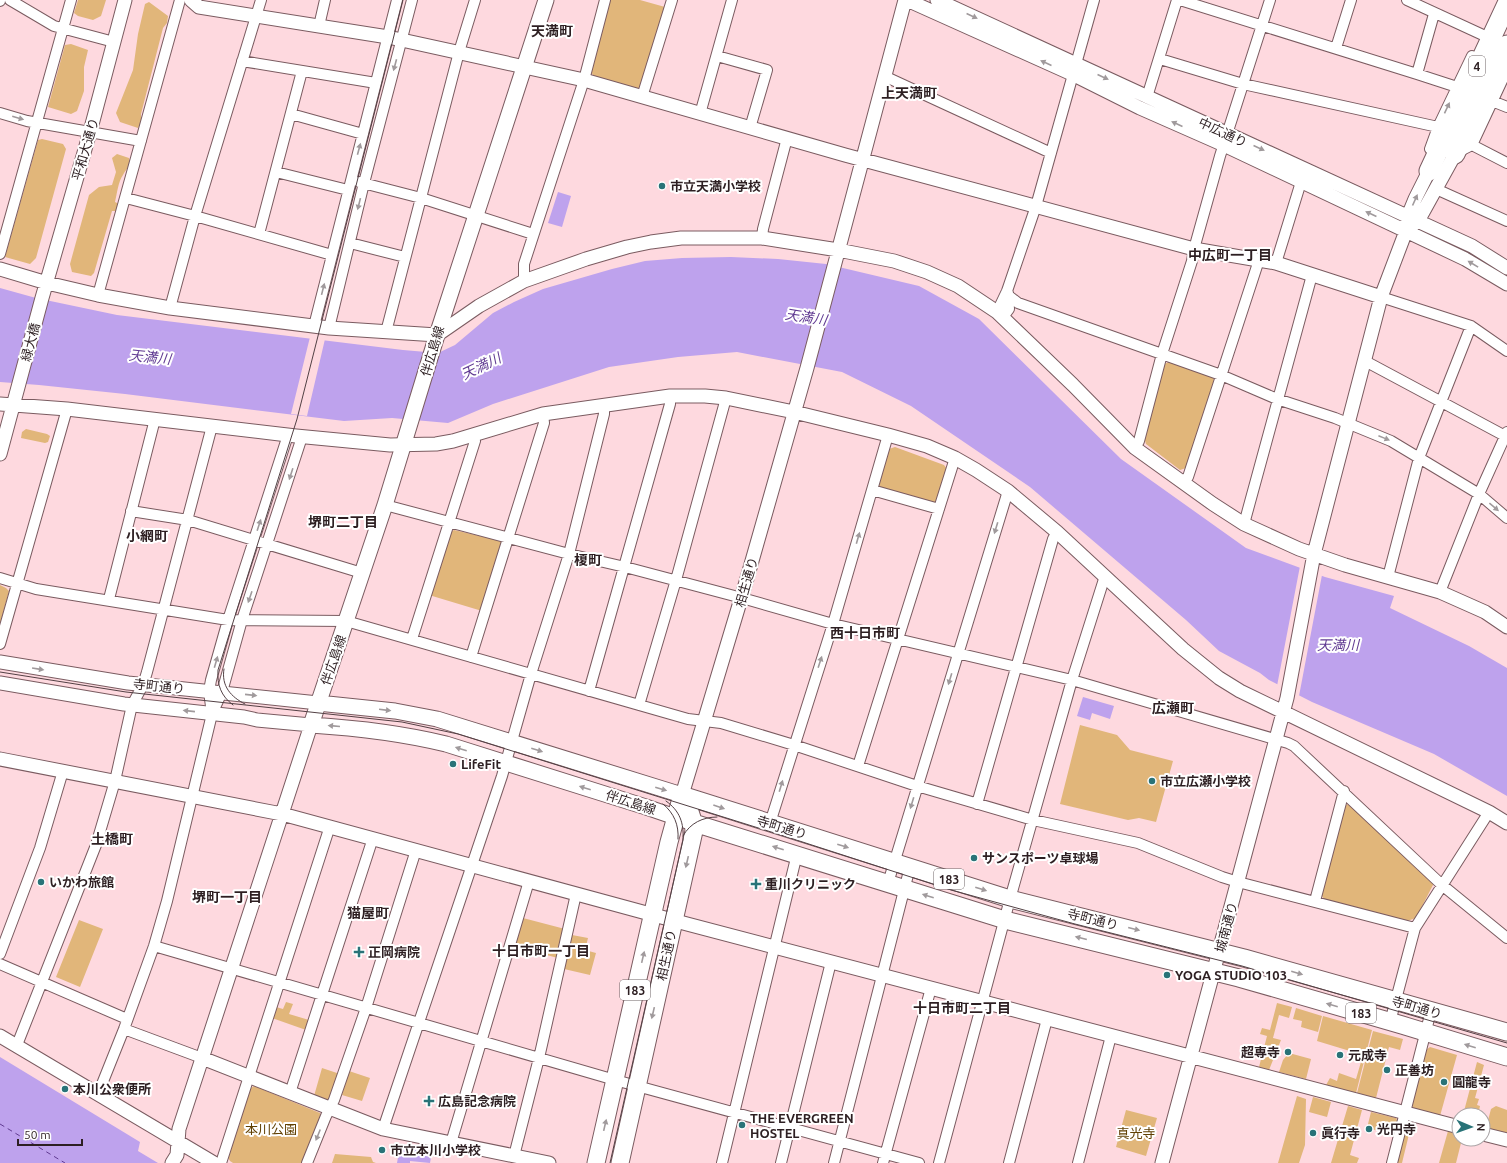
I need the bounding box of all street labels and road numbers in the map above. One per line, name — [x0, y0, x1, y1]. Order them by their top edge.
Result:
road number: 4 — [1469, 56, 1485, 76]
street label: 中広通り — [1196, 115, 1250, 149]
street label: 平和大通り — [69, 116, 101, 182]
street label: 緑大橋 — [18, 321, 42, 363]
street label: 伴広島線 — [418, 324, 446, 378]
street label: 相生通り — [732, 555, 760, 609]
street label: 伴広島線 — [318, 633, 348, 687]
street label: 寺町通り — [132, 676, 186, 696]
street label: 伴広島線 — [604, 787, 658, 817]
street label: 寺町通り — [755, 813, 809, 841]
road number: 183 — [934, 869, 964, 889]
street label: 城南通り — [1213, 900, 1239, 954]
street label: 寺町通り — [1066, 906, 1120, 932]
street label: 相生通り — [654, 928, 678, 982]
road number: 183 — [620, 980, 650, 1000]
street label: 寺町通り — [1390, 993, 1444, 1021]
road number: 183 — [1346, 1003, 1376, 1023]

